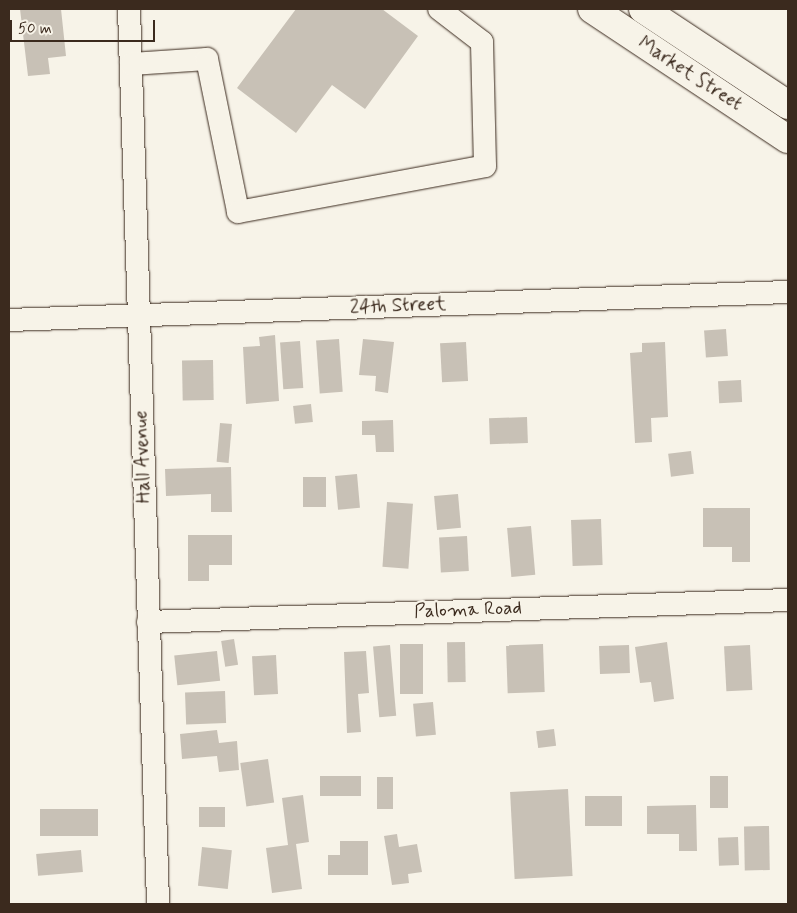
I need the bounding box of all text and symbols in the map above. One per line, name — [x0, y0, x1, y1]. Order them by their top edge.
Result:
scale bar — [12, 10, 158, 42]
text: 50 m — [18, 19, 52, 39]
street label: Market Street — [632, 31, 748, 117]
street label: 24th Street — [349, 293, 447, 319]
street label: Hall Avenue — [130, 409, 156, 505]
street label: Paloma Road — [414, 597, 522, 623]

